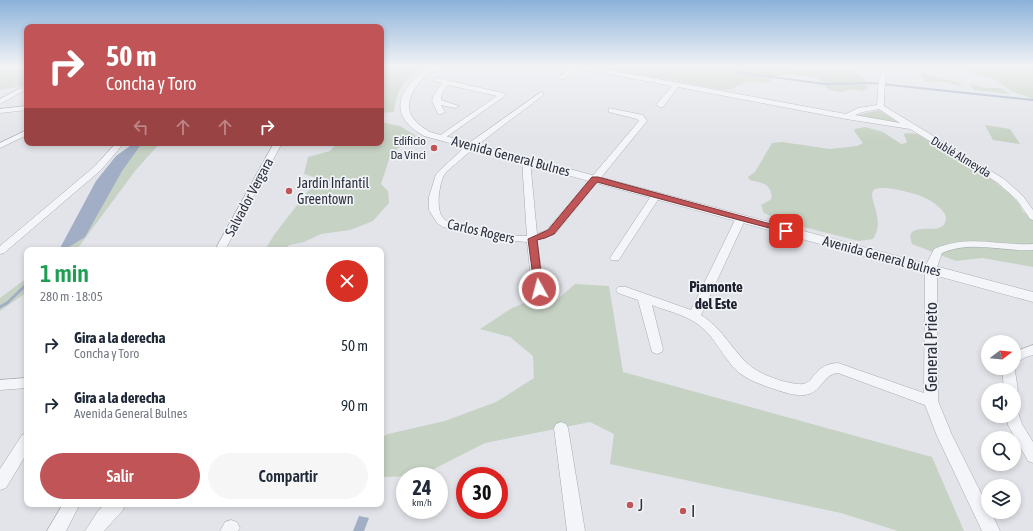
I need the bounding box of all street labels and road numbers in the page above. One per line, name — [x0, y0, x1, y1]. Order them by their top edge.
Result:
street label: Avenida General Bulnes — [450, 132, 572, 180]
street label: Dublé Almeyda — [928, 134, 994, 180]
street label: Salvador Vergara — [222, 155, 276, 239]
street label: Carlos Rogers — [446, 215, 516, 247]
street label: Avenida General Bulnes — [821, 232, 943, 280]
street label: General Prieto — [921, 302, 941, 392]

